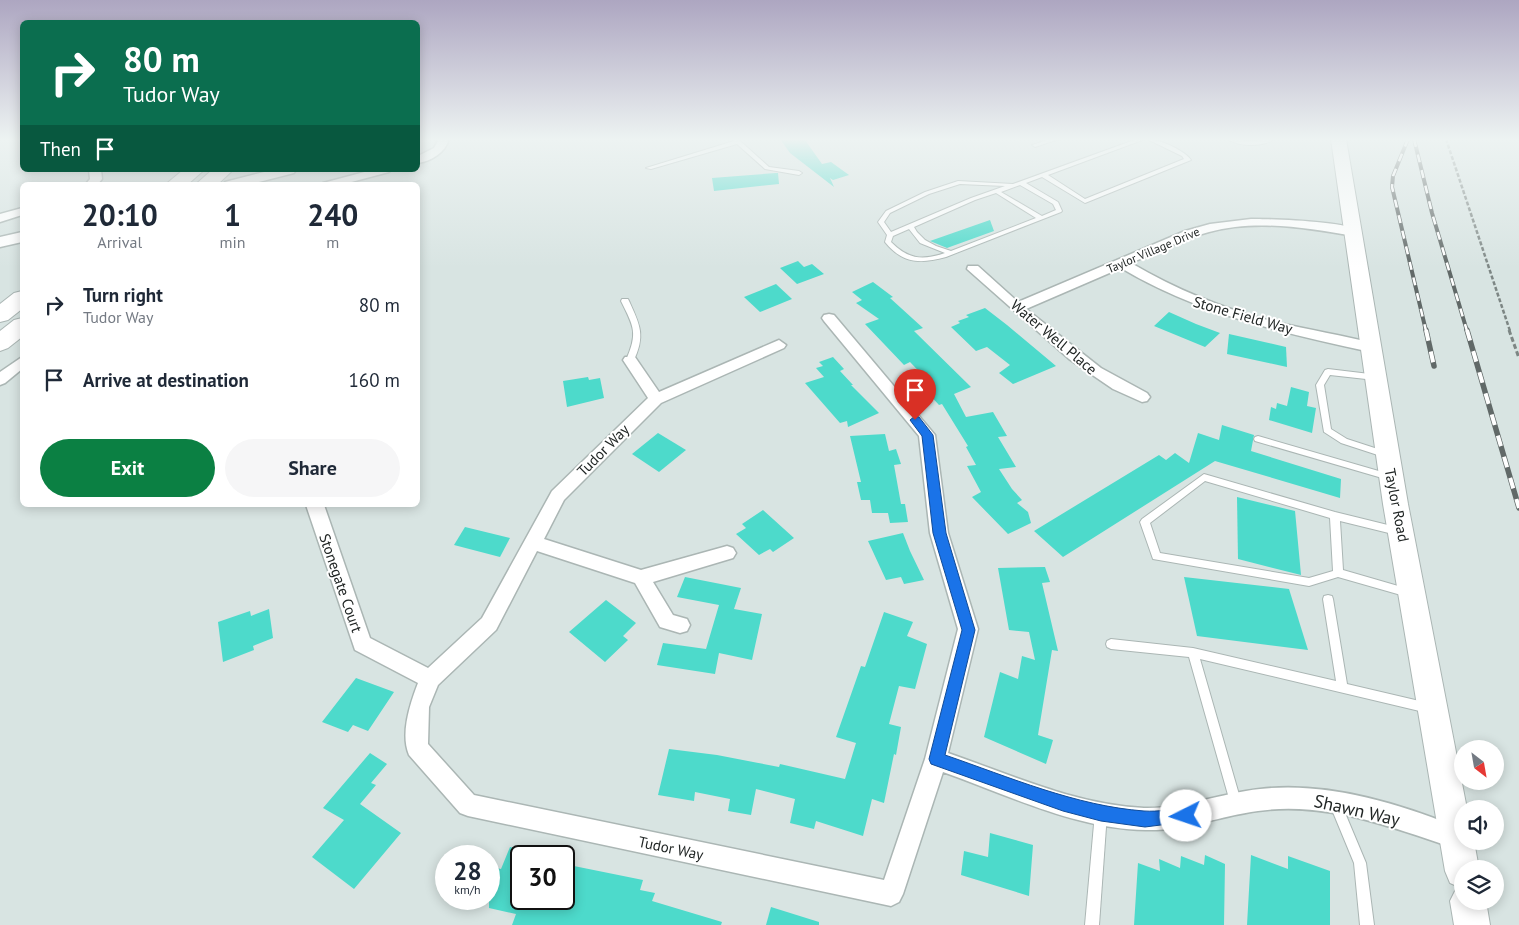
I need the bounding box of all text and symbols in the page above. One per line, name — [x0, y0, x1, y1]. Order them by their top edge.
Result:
text: 80 m — [123, 36, 200, 82]
icon: right — [40, 40, 105, 105]
text: Tudor Way — [123, 80, 220, 108]
icon: arrive — [91, 135, 119, 163]
text: Then — [40, 137, 81, 161]
text: 20:10 — [82, 195, 158, 234]
text: 1 — [224, 195, 241, 234]
text: 240 — [307, 195, 358, 234]
street label: Taylor Village Drive — [1104, 224, 1202, 276]
text: Arrival — [97, 232, 142, 252]
text: min — [220, 232, 246, 252]
text: m — [326, 232, 339, 252]
text: Turn right — [83, 283, 163, 307]
icon: right — [40, 291, 68, 319]
street label: Stone Field Way — [1191, 292, 1295, 338]
text: 80 m — [359, 293, 400, 317]
street label: Water Well Place — [1007, 295, 1101, 379]
text: Tudor Way — [83, 307, 153, 327]
icon: arrive — [40, 366, 68, 394]
text: Arrive at destination — [83, 368, 249, 392]
text: 160 m — [348, 368, 400, 392]
pin — [894, 369, 936, 420]
icon: arrive — [901, 376, 929, 404]
street label: Tudor Way — [573, 420, 633, 480]
button: Exit — [40, 439, 215, 497]
button: Share — [225, 439, 400, 497]
street label: Taylor Road — [1381, 467, 1413, 543]
street label: Stonegate Court — [315, 531, 367, 635]
north arrow — [1454, 740, 1504, 790]
map controls — [1454, 740, 1504, 910]
position arrow — [1159, 789, 1211, 841]
street label: Shawn Way — [1312, 789, 1403, 831]
button: sound — [1454, 800, 1504, 850]
street label: Tudor Way — [637, 832, 705, 864]
speed limit sign: 30 — [510, 845, 575, 910]
text: 28 — [453, 855, 482, 887]
button: layers — [1454, 860, 1504, 910]
text: km/h — [454, 882, 481, 897]

